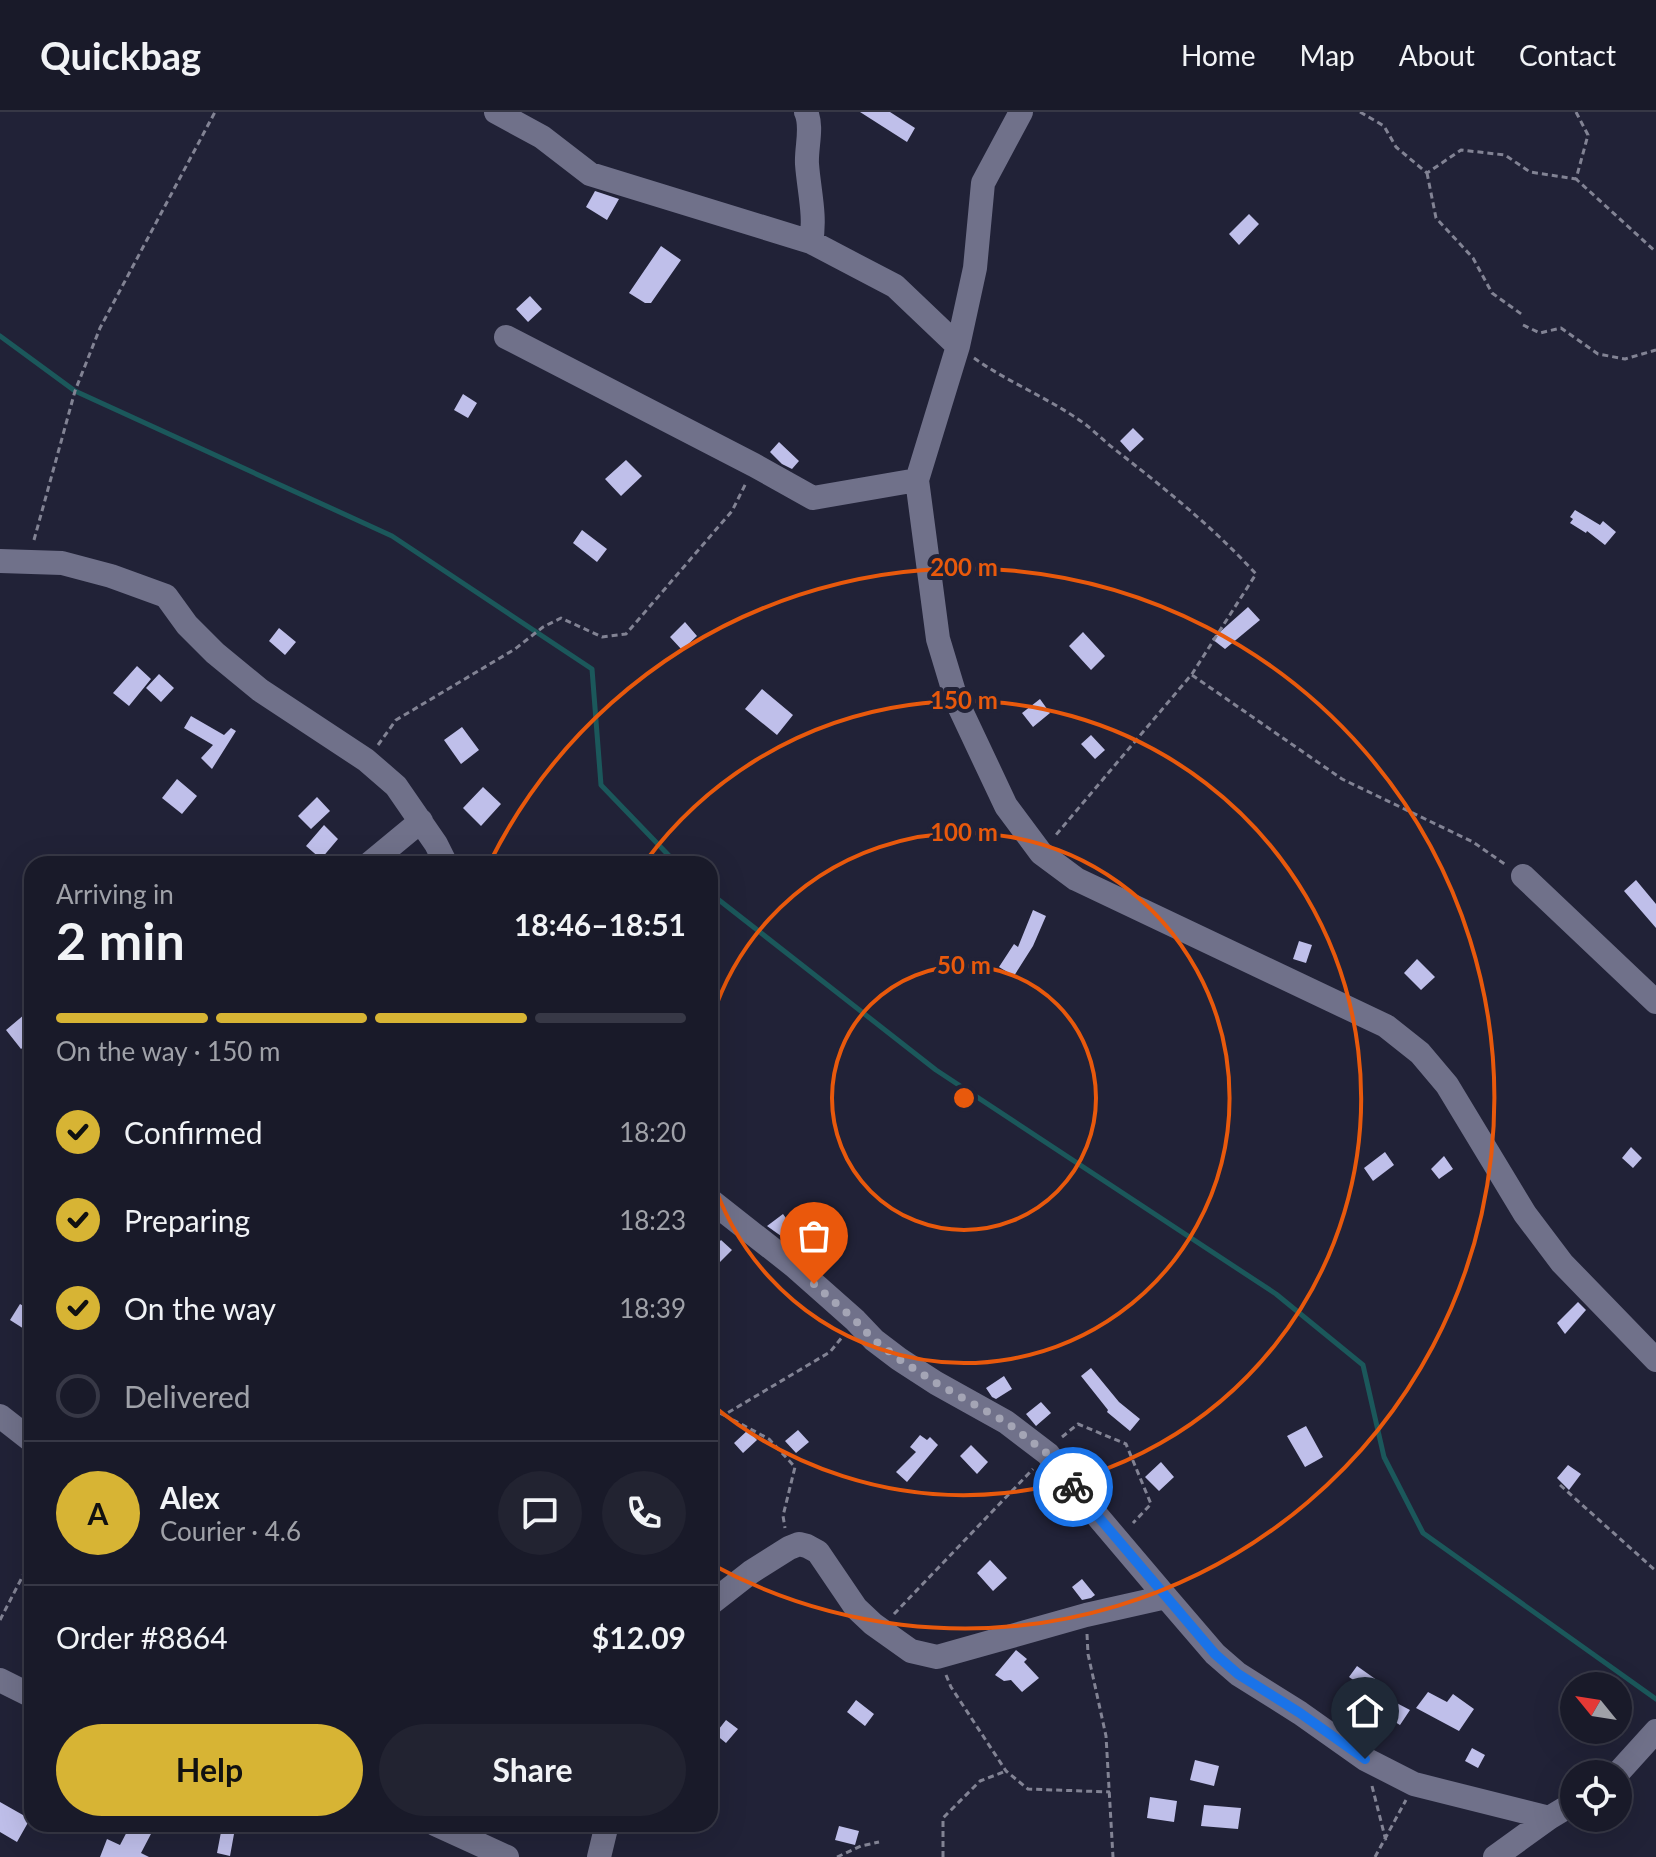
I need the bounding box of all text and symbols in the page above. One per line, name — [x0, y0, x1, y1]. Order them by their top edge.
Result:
text: Quickbag — [40, 32, 201, 78]
text: Home — [1181, 38, 1256, 72]
text: Map — [1300, 38, 1355, 72]
text: About — [1399, 38, 1475, 72]
text: Contact — [1519, 38, 1616, 72]
text: 200 m — [930, 552, 998, 581]
text: 150 m — [930, 685, 998, 714]
text: 100 m — [930, 817, 998, 846]
text: Arriving in — [56, 878, 174, 910]
text: 18:46–18:51 — [514, 906, 686, 942]
text: 2 min — [56, 909, 185, 971]
text: 50 m — [937, 950, 991, 979]
text: On the way · 150 m — [56, 1035, 280, 1067]
centre of rings — [950, 1084, 978, 1112]
icon: check — [56, 1110, 100, 1154]
text: Confirmed — [124, 1114, 263, 1150]
text: 18:20 — [619, 1116, 686, 1148]
icon: check — [56, 1198, 100, 1242]
text: Preparing — [124, 1202, 250, 1238]
pin — [780, 1202, 848, 1284]
text: 18:23 — [619, 1204, 686, 1236]
icon: bag — [792, 1214, 836, 1258]
icon: check — [56, 1286, 100, 1330]
text: On the way — [124, 1290, 276, 1326]
text: 18:39 — [619, 1292, 686, 1324]
text: Delivered — [124, 1378, 251, 1414]
courier — [1033, 1447, 1113, 1527]
icon: bike — [1051, 1465, 1095, 1509]
button: chat — [498, 1471, 582, 1555]
button: phone — [602, 1471, 686, 1555]
text: Alex — [160, 1479, 220, 1515]
text: A — [88, 1495, 108, 1531]
text: Courier · 4.6 — [160, 1515, 301, 1547]
text: Order #8864 — [56, 1619, 228, 1655]
text: $12.09 — [592, 1619, 686, 1655]
north arrow — [1560, 1672, 1632, 1744]
map controls — [1560, 1672, 1632, 1832]
pin — [1331, 1677, 1399, 1759]
icon: home — [1343, 1689, 1387, 1733]
button: Help — [56, 1724, 363, 1816]
button: Share — [379, 1724, 686, 1816]
button: locate — [1560, 1760, 1632, 1832]

